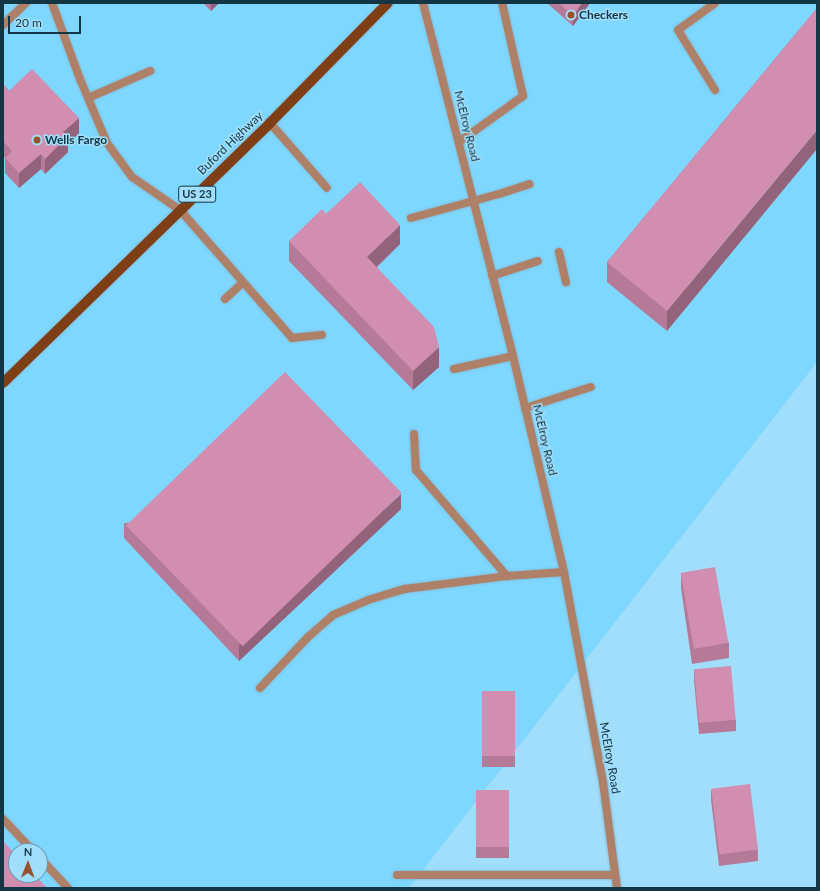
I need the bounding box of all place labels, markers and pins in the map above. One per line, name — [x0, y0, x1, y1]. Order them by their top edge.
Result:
place label: Checkers — [579, 8, 628, 22]
marker: Checkers — [566, 10, 576, 20]
place label: Wells Fargo — [45, 133, 107, 147]
marker: Wells Fargo — [32, 135, 42, 145]

